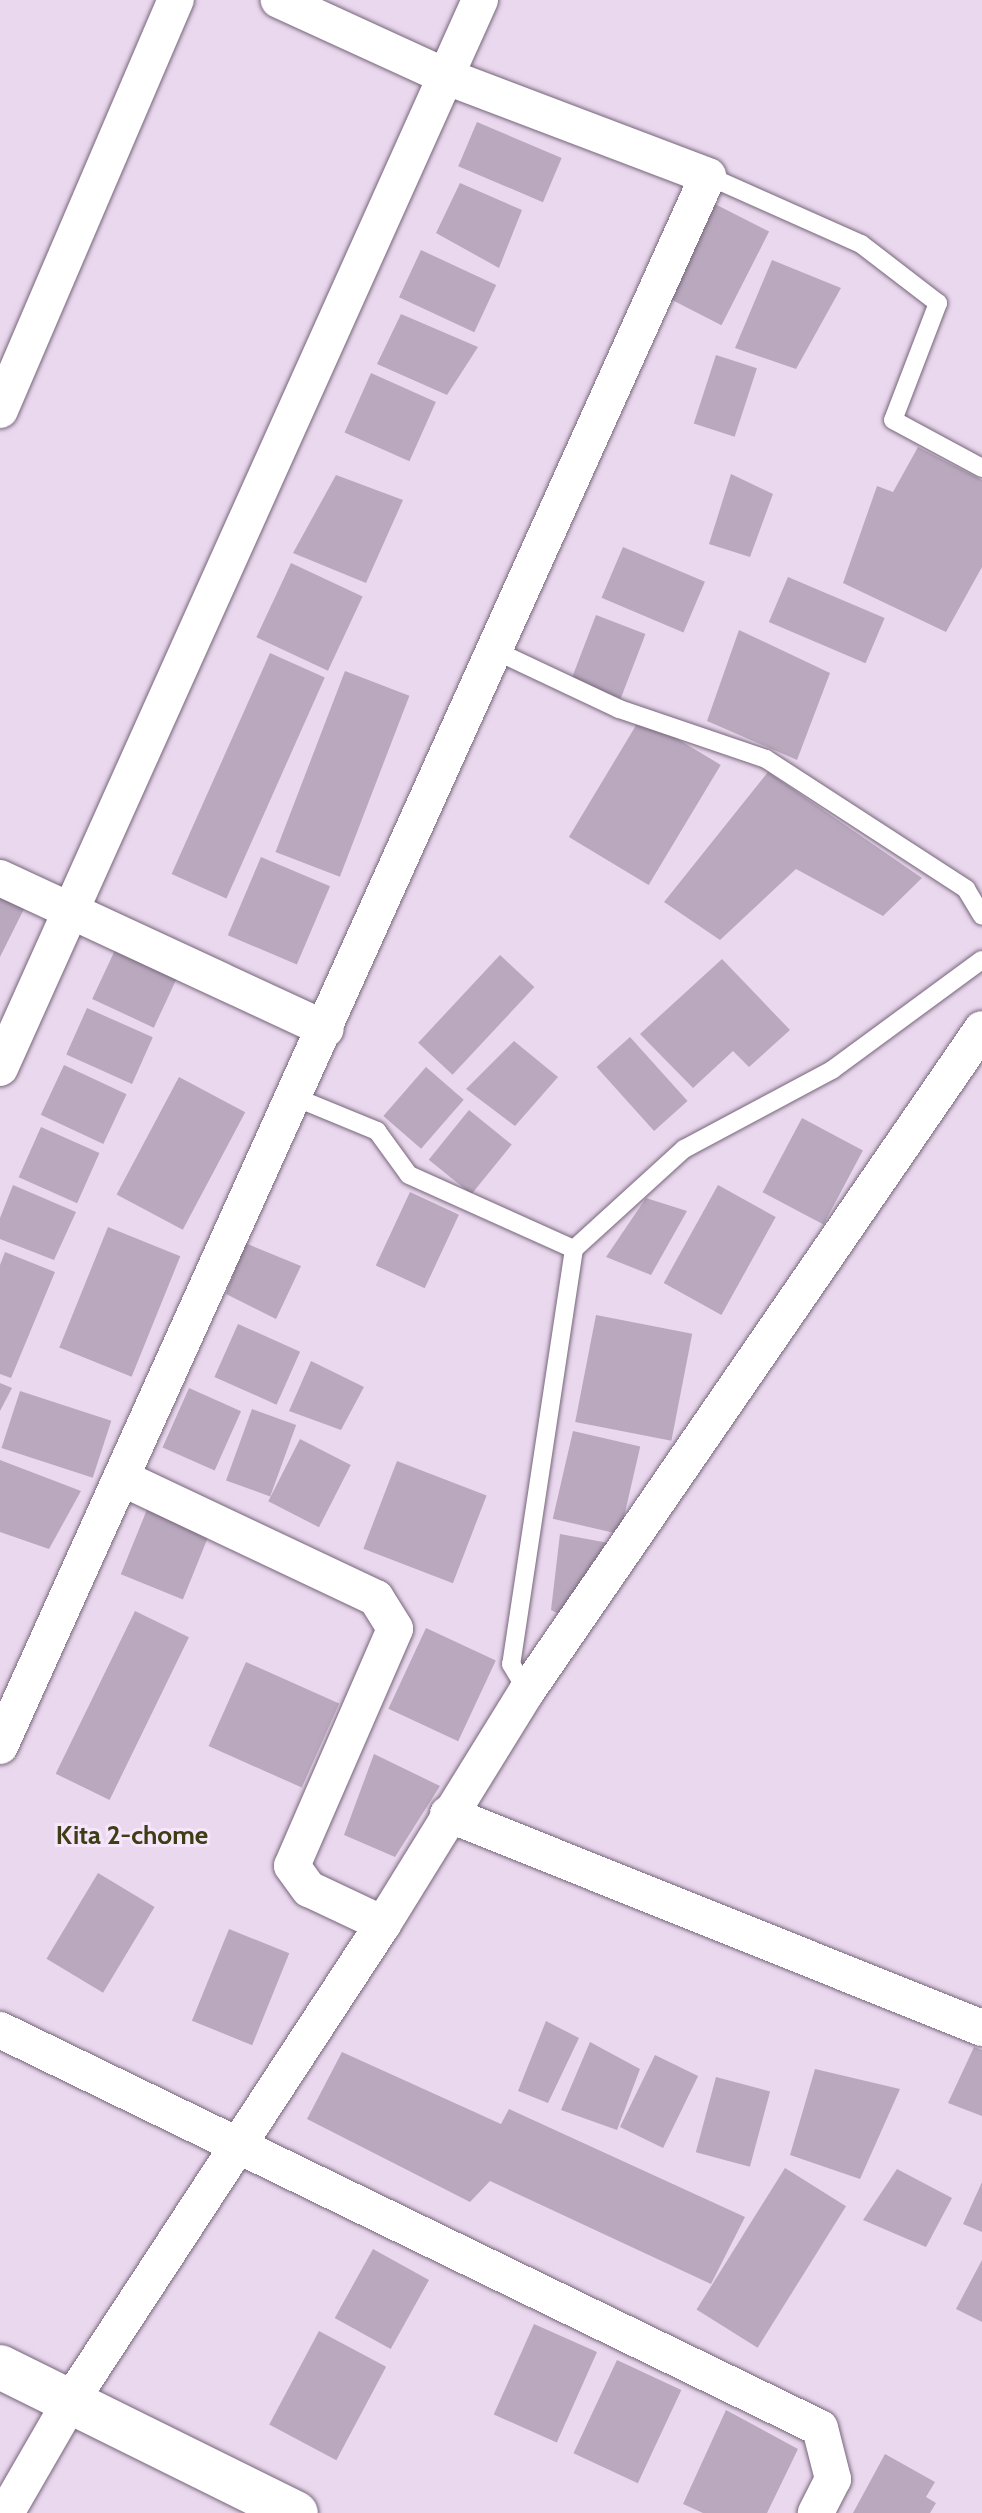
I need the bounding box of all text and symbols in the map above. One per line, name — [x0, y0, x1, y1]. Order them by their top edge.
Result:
district label: Kita 2-chome — [56, 1820, 208, 1852]

